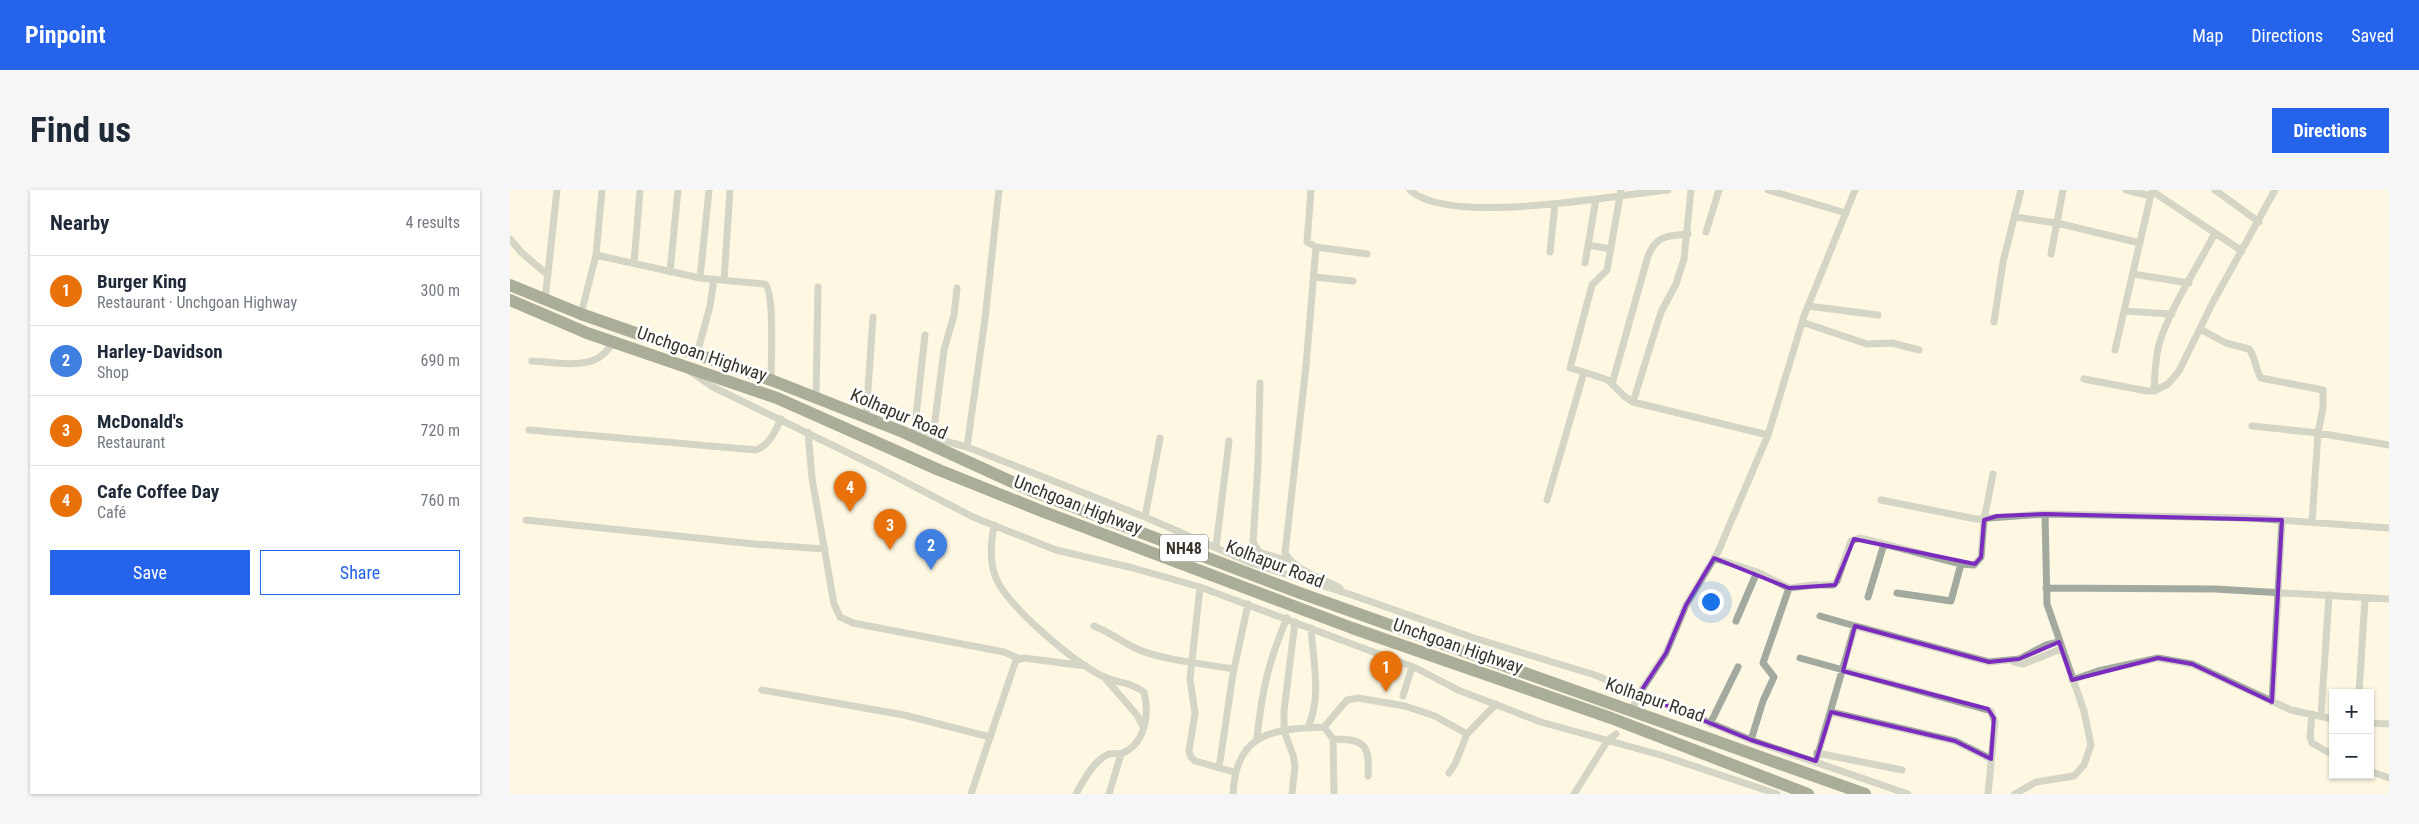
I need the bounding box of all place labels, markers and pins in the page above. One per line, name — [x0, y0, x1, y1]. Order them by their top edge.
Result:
pin: 4 — [834, 471, 866, 512]
pin: 3 — [874, 509, 906, 550]
pin: 2 — [915, 529, 947, 570]
pin: 1 — [1370, 651, 1402, 692]

